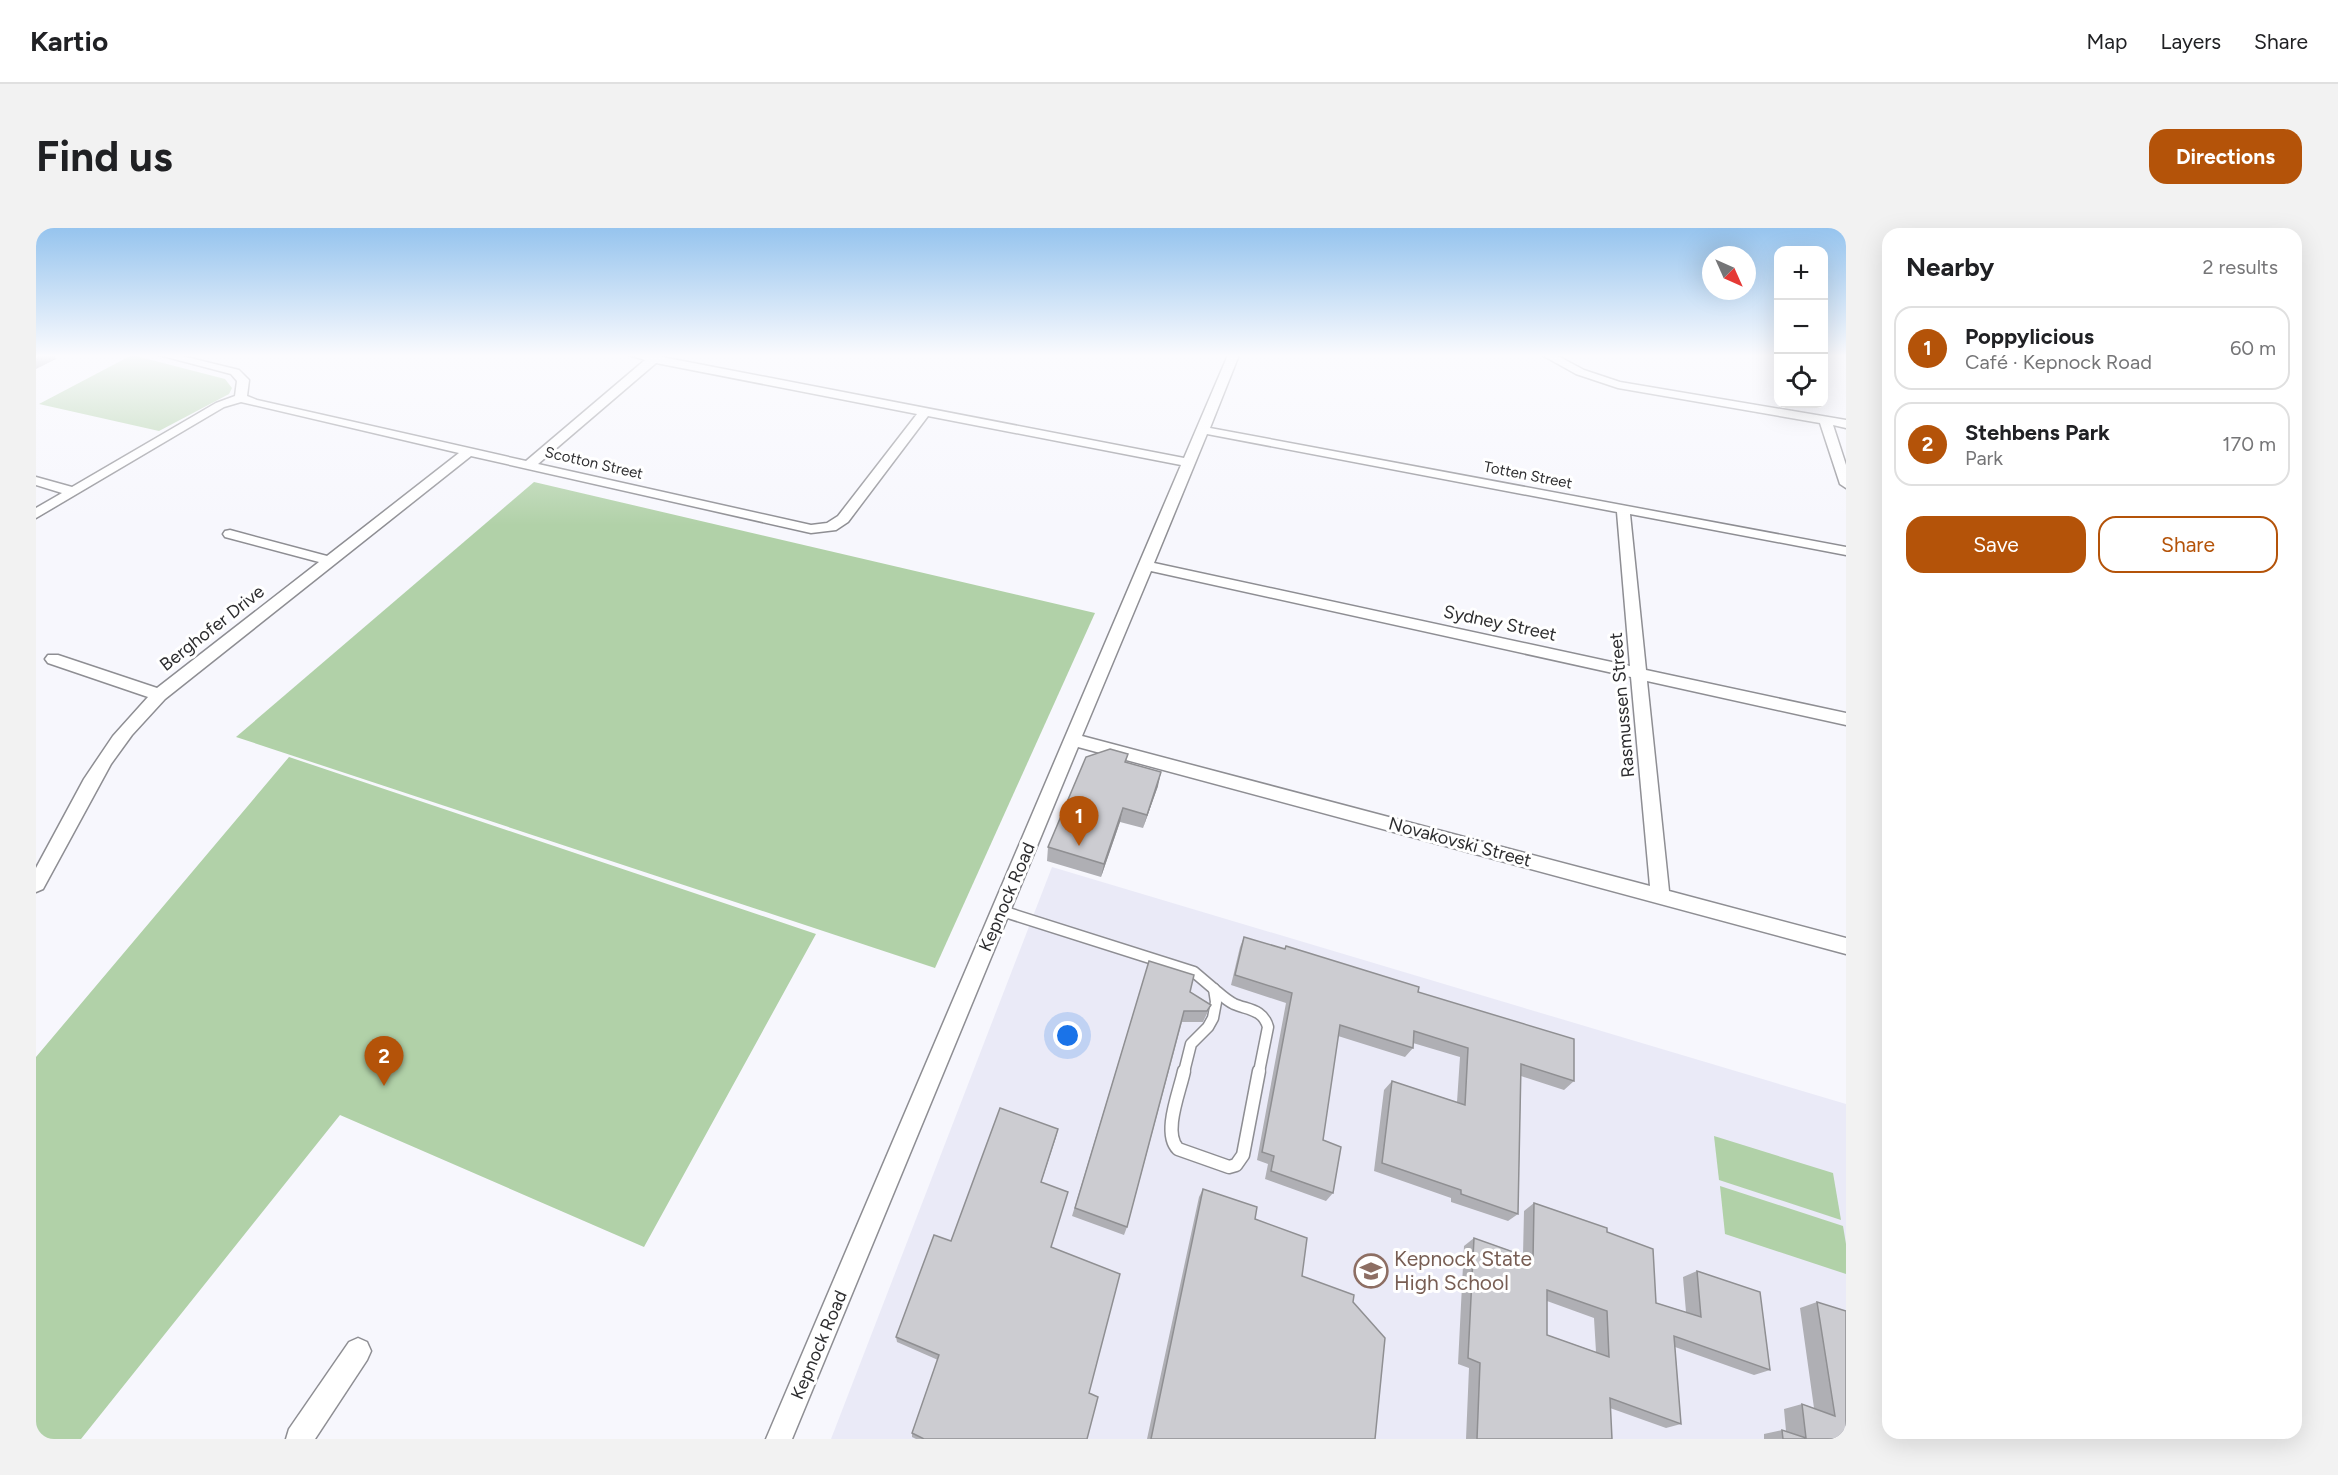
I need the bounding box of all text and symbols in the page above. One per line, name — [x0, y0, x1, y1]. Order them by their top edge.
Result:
text: Kartio — [30, 24, 108, 58]
text: Map — [2087, 29, 2127, 54]
text: Layers — [2160, 29, 2221, 54]
text: Share — [2254, 29, 2308, 54]
button: Directions — [2149, 129, 2302, 184]
text: Find us — [36, 131, 173, 182]
north arrow — [1702, 246, 1756, 300]
map controls — [1774, 246, 1828, 408]
button: + — [1774, 246, 1828, 300]
text: Nearby — [1906, 251, 1994, 283]
text: 2 results — [2202, 255, 2278, 279]
button: − — [1774, 300, 1828, 354]
text: Poppylicious — [1965, 323, 2094, 350]
text: 1 — [1923, 336, 1932, 360]
text: 60 m — [2230, 336, 2276, 360]
text: Café · Kepnock Road — [1965, 350, 2152, 374]
button: locate — [1774, 354, 1828, 408]
text: Stehbens Park — [1965, 419, 2110, 446]
text: 2 — [1922, 432, 1933, 456]
text: 170 m — [2222, 432, 2276, 456]
street label: Scotton Street — [543, 443, 645, 483]
text: Park — [1965, 446, 2003, 470]
street label: Totten Street — [1482, 458, 1574, 492]
button: Save — [1906, 516, 2086, 573]
button: Share — [2098, 516, 2278, 573]
street label: Berghofer Drive — [155, 580, 269, 676]
street label: Sydney Street — [1442, 600, 1559, 646]
street label: Rasmussen Street — [1605, 631, 1639, 779]
pin: 1 — [1060, 796, 1098, 846]
street label: Novakovski Street — [1386, 812, 1534, 872]
street label: Kepnock Road — [974, 839, 1040, 955]
your location — [1053, 1021, 1082, 1050]
pin: 2 — [364, 1036, 404, 1086]
place label: Kepnock State High School — [1394, 1246, 1532, 1295]
school or university icon: Kepnock State High School — [1353, 1253, 1389, 1289]
street label: Kepnock Road — [786, 1287, 852, 1403]

